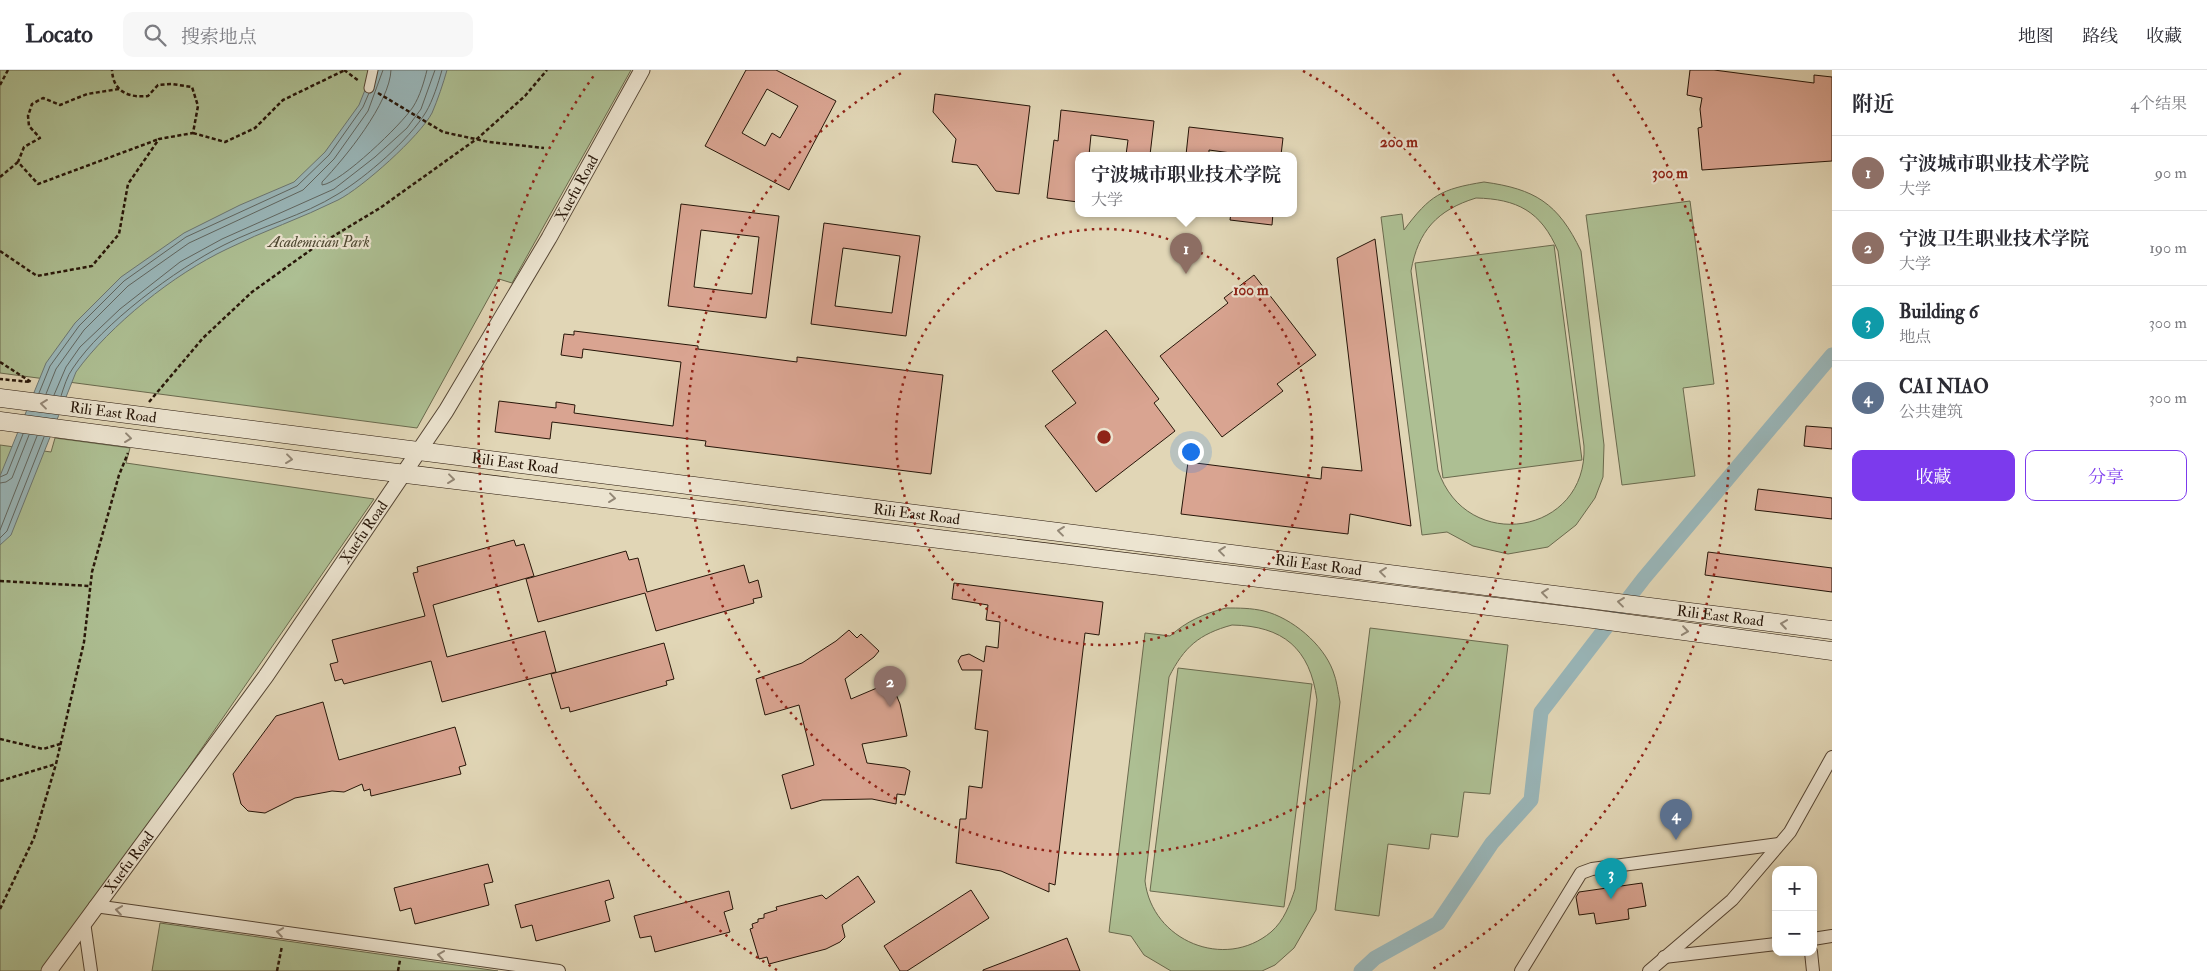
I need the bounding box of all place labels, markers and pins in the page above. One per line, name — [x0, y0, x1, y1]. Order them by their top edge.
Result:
pin: 1 — [1170, 233, 1202, 274]
centre of rings — [1095, 428, 1113, 446]
pin: 2 — [874, 666, 906, 707]
pin: 4 — [1660, 799, 1692, 840]
pin: 3 — [1595, 858, 1627, 899]

